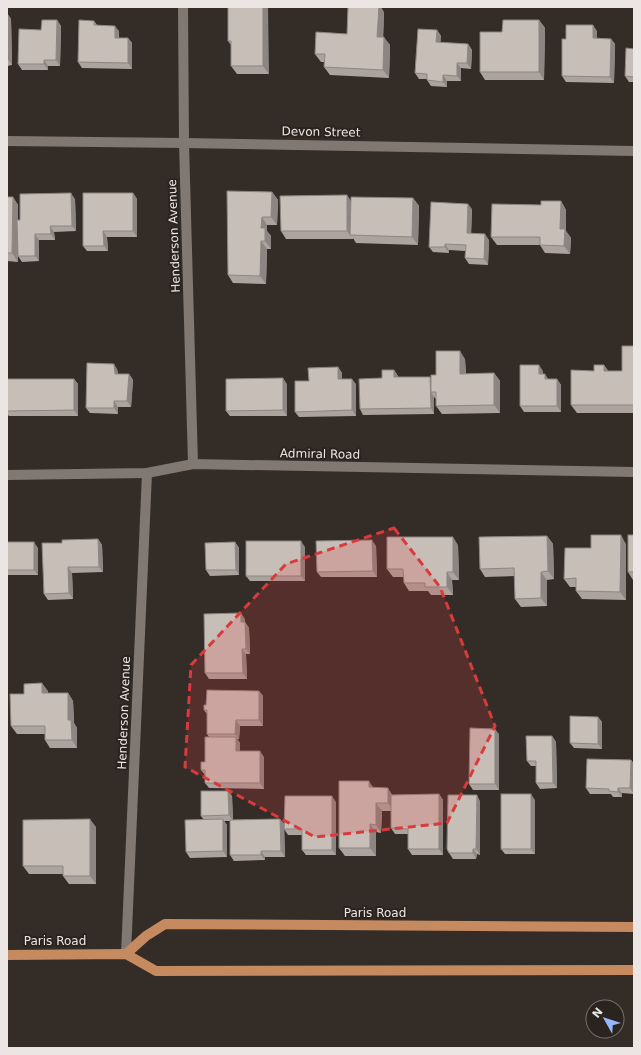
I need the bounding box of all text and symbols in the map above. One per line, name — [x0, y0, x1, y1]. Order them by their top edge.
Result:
street label: Devon Street — [281, 124, 361, 140]
street label: Henderson Avenue — [165, 179, 183, 293]
street label: Admiral Road — [280, 446, 360, 462]
street label: Henderson Avenue — [115, 656, 133, 770]
street label: Paris Road — [344, 906, 406, 920]
street label: Paris Road — [24, 934, 86, 948]
north arrow — [585, 999, 625, 1039]
text: N — [590, 1005, 606, 1021]

